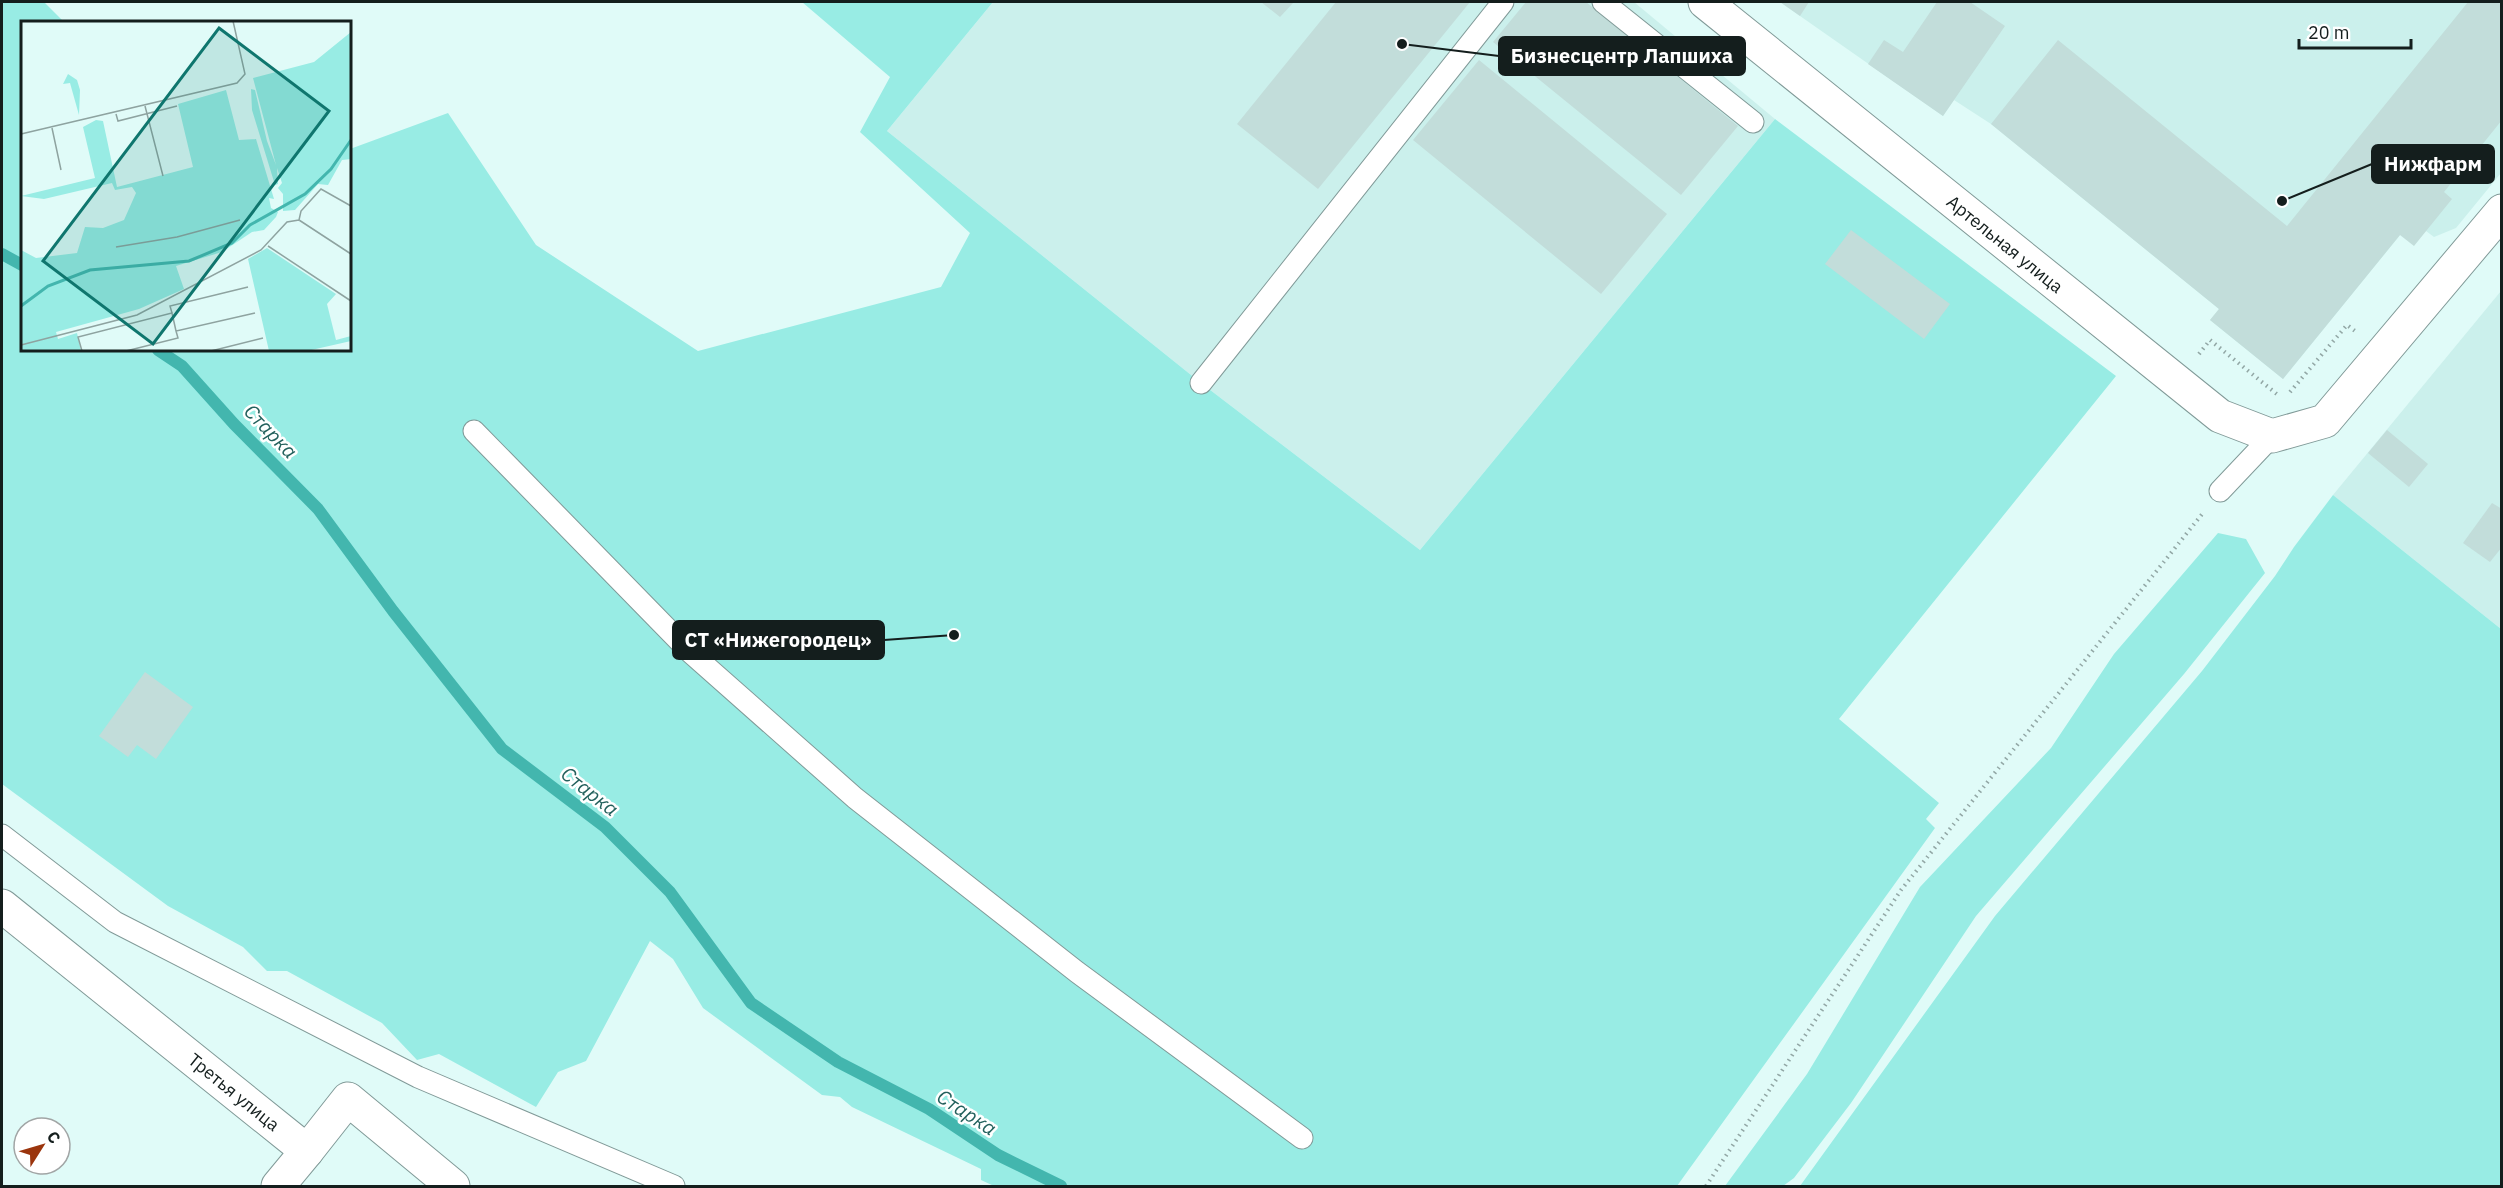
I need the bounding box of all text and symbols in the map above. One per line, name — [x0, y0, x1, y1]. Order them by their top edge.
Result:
scale bar — [2299, 12, 2412, 50]
inset map — [21, 21, 351, 351]
text: 20 m — [2308, 21, 2350, 44]
callout: Бизнесцентр Лапшиха — [1499, 37, 1745, 75]
text: Бизнесцентр Лапшиха — [1511, 42, 1733, 69]
callout: Нижфарм — [2372, 145, 2494, 183]
text: Нижфарм — [2384, 150, 2482, 177]
street label: Артельная улица — [1942, 190, 2068, 298]
water label: Старка — [238, 398, 304, 464]
callout: СТ «Нижегородец» — [673, 621, 884, 659]
text: СТ «Нижегородец» — [684, 626, 872, 653]
water label: Старка — [556, 760, 624, 822]
street label: Третья улица — [184, 1048, 285, 1136]
water label: Старка — [932, 1083, 1002, 1141]
north arrow — [12, 1116, 72, 1176]
text: С — [43, 1127, 65, 1147]

